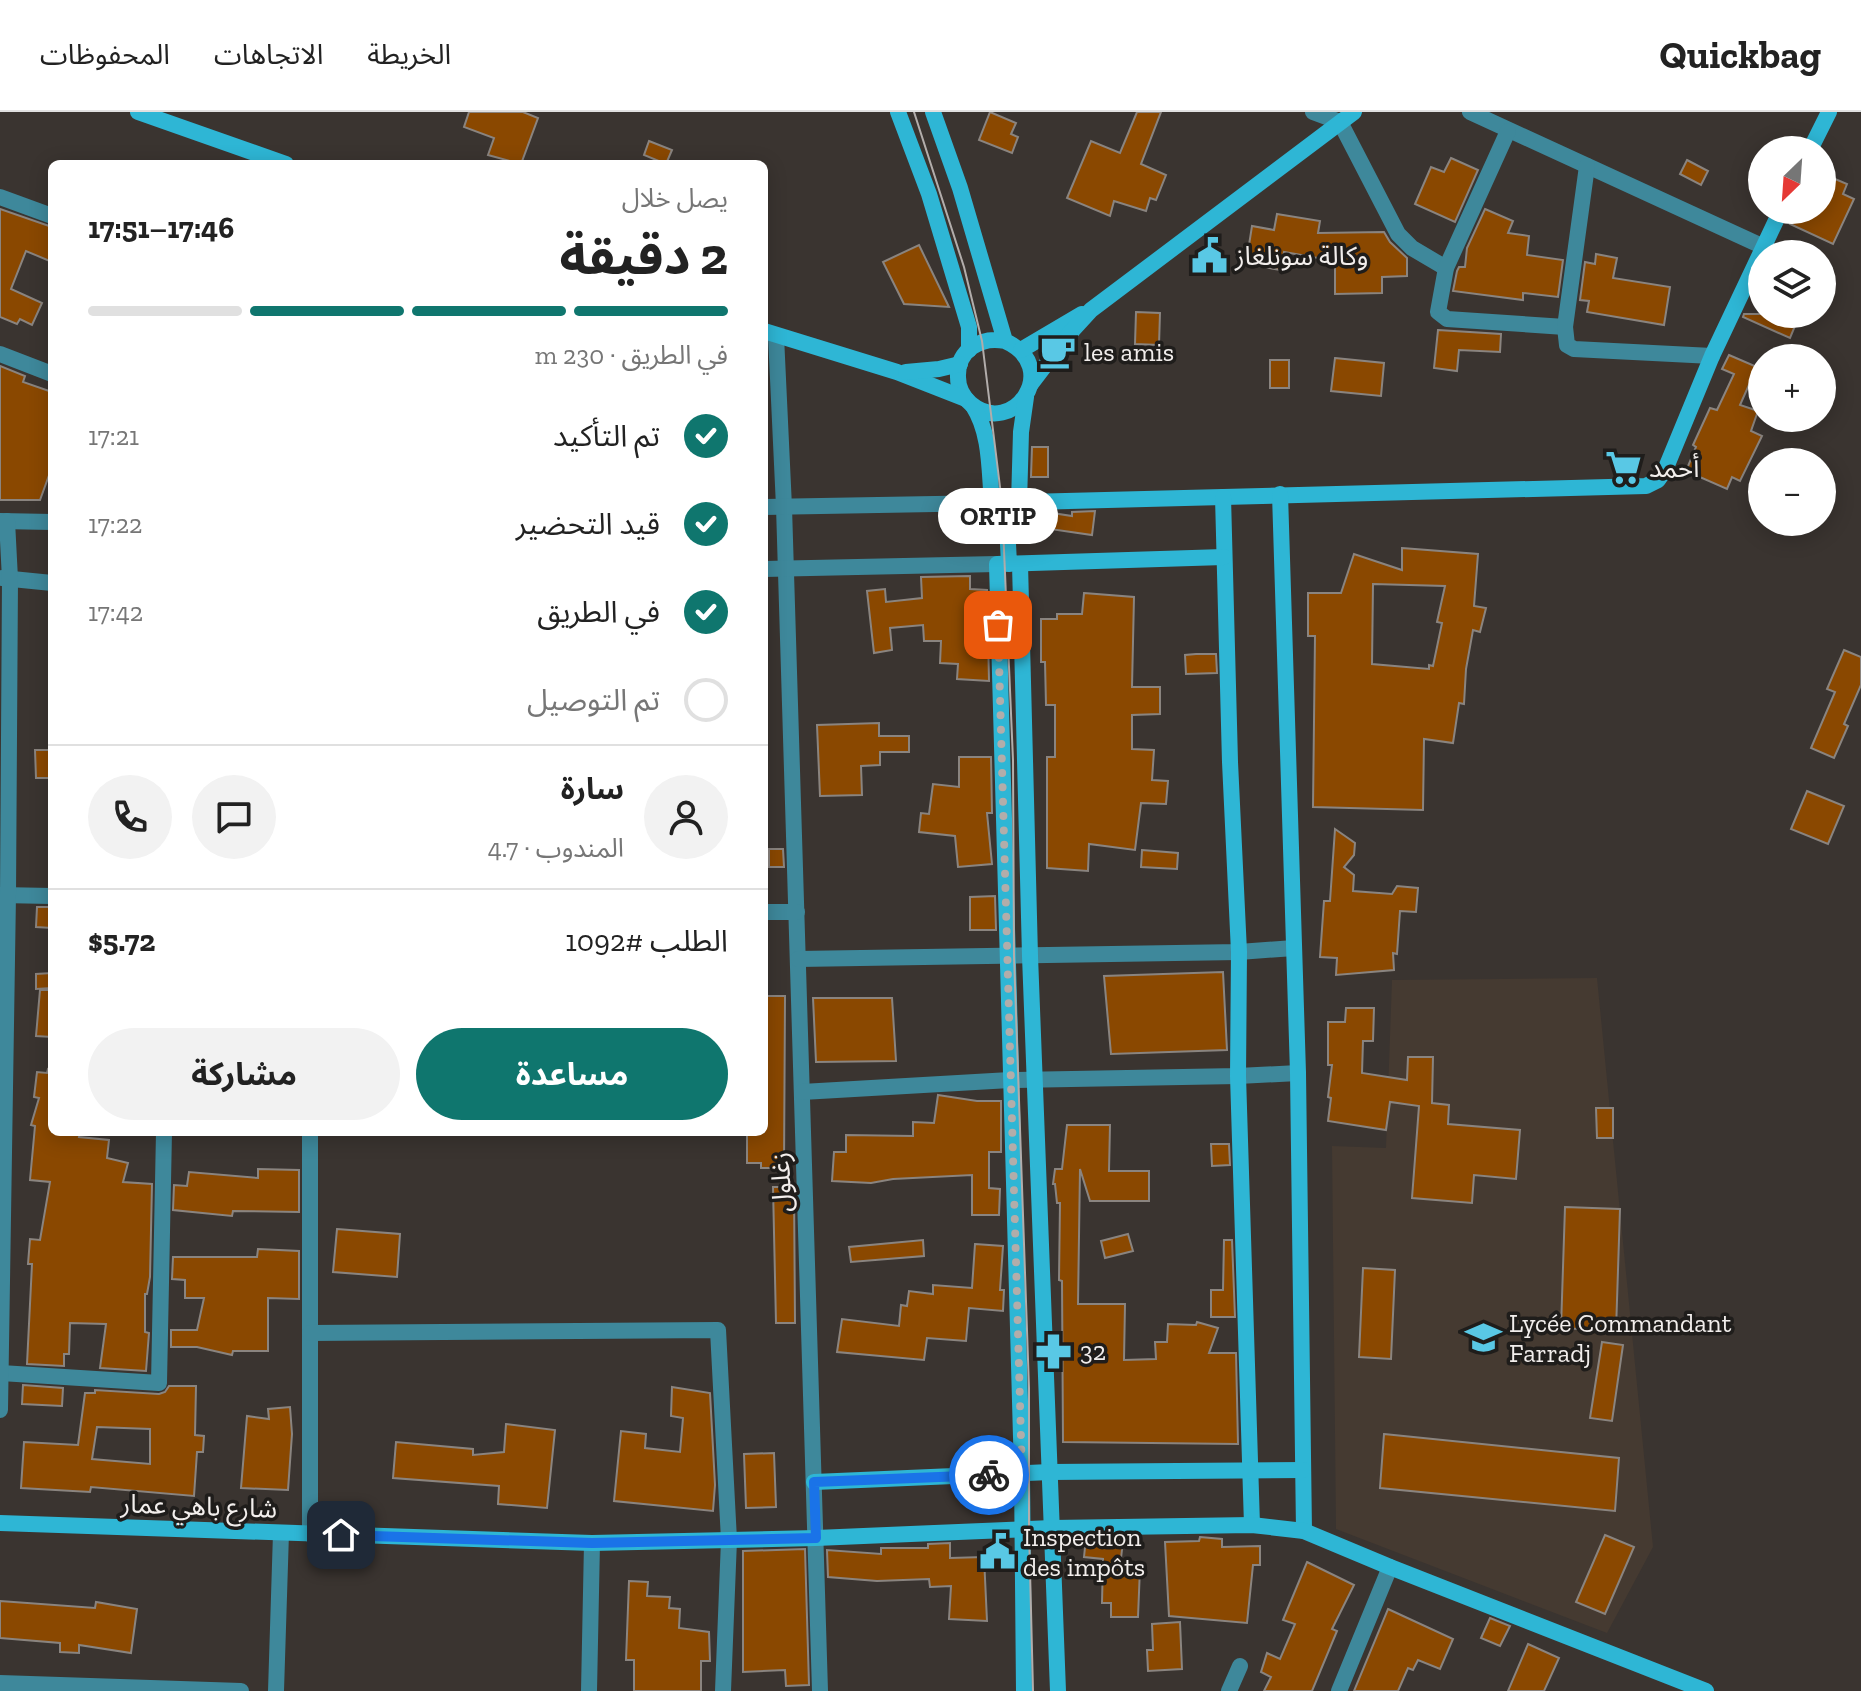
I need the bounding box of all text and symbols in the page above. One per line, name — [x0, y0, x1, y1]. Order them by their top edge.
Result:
text: Quickbag — [1659, 32, 1821, 78]
text: المحفوظات — [40, 38, 170, 71]
text: الاتجاهات — [214, 38, 323, 71]
text: الخريطة — [367, 38, 451, 71]
north arrow — [1748, 136, 1836, 224]
map controls — [1748, 136, 1836, 536]
text: يصل خلال — [622, 182, 728, 214]
text: 17:46–17:51 — [88, 210, 234, 246]
text: 2 دقيقة — [560, 225, 728, 287]
public building icon: وكالة سونلغاز — [1190, 237, 1228, 275]
place label: وكالة سونلغاز — [1234, 240, 1368, 272]
button: layers — [1748, 240, 1836, 328]
cafe icon: les amis — [1039, 333, 1077, 371]
place label: les amis — [1084, 336, 1174, 368]
text: في الطريق · 230 m — [535, 339, 728, 371]
button: + — [1748, 344, 1836, 432]
icon: check — [684, 414, 728, 458]
text: تم التأكيد — [553, 418, 660, 454]
text: 17:21 — [88, 420, 139, 452]
button: − — [1748, 448, 1836, 536]
supermarket icon: أحمد — [1604, 449, 1642, 487]
place label: أحمد — [1649, 452, 1699, 484]
callout: ORTIP — [938, 489, 1058, 545]
text: ORTIP — [960, 500, 1036, 532]
icon: check — [684, 502, 728, 546]
text: قيد التحضير — [516, 506, 660, 542]
text: 17:22 — [88, 508, 142, 540]
icon: check — [684, 590, 728, 634]
pin — [964, 591, 1032, 659]
text: في الطريق — [537, 594, 660, 630]
text: 17:42 — [88, 596, 143, 628]
icon: bag — [976, 603, 1020, 647]
text: تم التوصيل — [527, 682, 660, 718]
text: سارة — [561, 771, 624, 807]
button: phone — [88, 775, 172, 859]
button: chat — [192, 775, 276, 859]
button: person — [644, 775, 728, 859]
text: المندوب · 4.7 — [488, 832, 624, 864]
text: $5.72 — [88, 923, 155, 959]
text: الطلب #1092 — [565, 923, 728, 959]
button: مشاركة — [88, 1028, 400, 1120]
button: مساعدة — [416, 1028, 728, 1120]
street label: زغلول — [764, 1151, 798, 1213]
place label: Lycée Commandant Farradj — [1509, 1307, 1732, 1369]
school or university icon: Lycée Commandant Farradj — [1464, 1319, 1502, 1357]
pharmacy icon: 32 — [1035, 1332, 1073, 1370]
place label: 32 — [1080, 1335, 1106, 1367]
courier — [949, 1435, 1029, 1515]
icon: bike — [967, 1453, 1011, 1497]
street label: شارع باهي عمار — [119, 1487, 278, 1529]
pin — [307, 1501, 375, 1569]
icon: home — [319, 1513, 363, 1557]
place label: Inspection des impôts — [1023, 1521, 1145, 1583]
public building icon: Inspection des impôts — [978, 1533, 1016, 1571]

